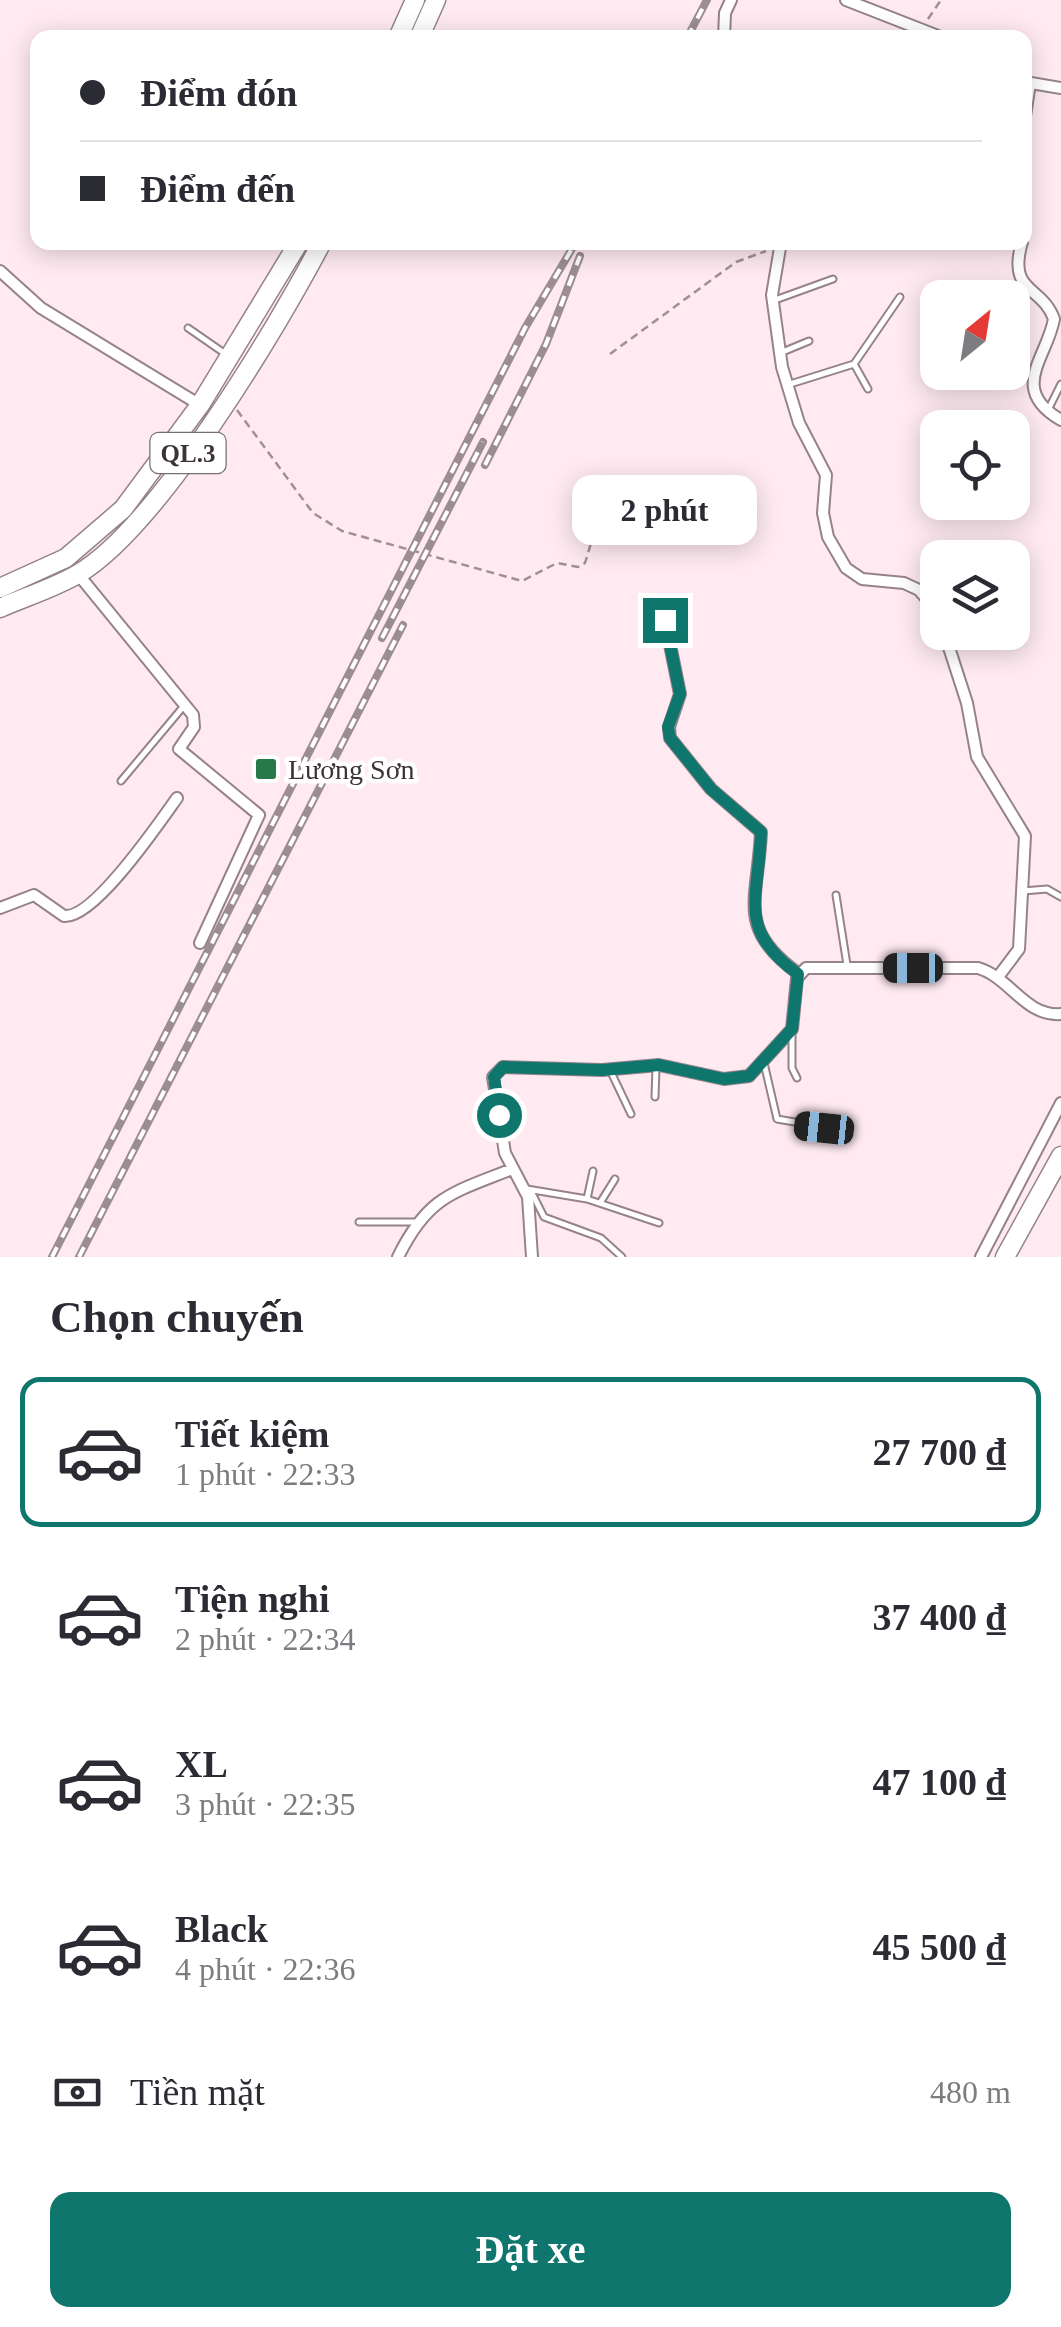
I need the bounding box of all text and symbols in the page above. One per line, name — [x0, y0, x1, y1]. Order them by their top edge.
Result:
text: Điểm đón — [140, 72, 297, 114]
text: Điểm đến — [140, 168, 295, 210]
north arrow — [920, 280, 1030, 390]
map controls — [920, 280, 1030, 650]
button: locate — [920, 410, 1030, 520]
road number: QL.3 — [150, 433, 226, 473]
callout: 2 phút — [572, 475, 758, 545]
text: 2 phút — [620, 492, 709, 528]
button: layers — [920, 540, 1030, 650]
route end — [643, 598, 688, 643]
place label: Lương Sơn — [288, 754, 414, 785]
marker: Lương Sơn — [253, 756, 279, 782]
car — [883, 953, 943, 983]
route start — [477, 1093, 522, 1138]
car — [793, 1110, 855, 1146]
text: Chọn chuyến — [50, 1292, 304, 1342]
icon: car — [55, 1407, 145, 1497]
text: Tiết kiệm — [175, 1413, 329, 1455]
text: 27 700 ₫ — [873, 1431, 1006, 1473]
text: 1 phút · 22:33 — [175, 1456, 355, 1492]
icon: car — [55, 1572, 145, 1662]
text: Tiện nghi — [175, 1578, 330, 1620]
text: 37 400 ₫ — [873, 1596, 1006, 1638]
text: 2 phút · 22:34 — [175, 1621, 355, 1657]
icon: car — [55, 1737, 145, 1827]
text: XL — [175, 1743, 228, 1785]
text: 47 100 ₫ — [873, 1761, 1006, 1803]
text: 3 phút · 22:35 — [175, 1786, 355, 1822]
icon: car — [55, 1902, 145, 1992]
text: Black — [175, 1908, 268, 1950]
text: 45 500 ₫ — [873, 1926, 1006, 1968]
text: 4 phút · 22:36 — [175, 1951, 355, 1987]
icon: cash — [50, 2065, 105, 2120]
text: Tiền mặt — [130, 2071, 265, 2113]
text: 480 m — [930, 2074, 1011, 2110]
button: Đặt xe — [50, 2192, 1011, 2307]

